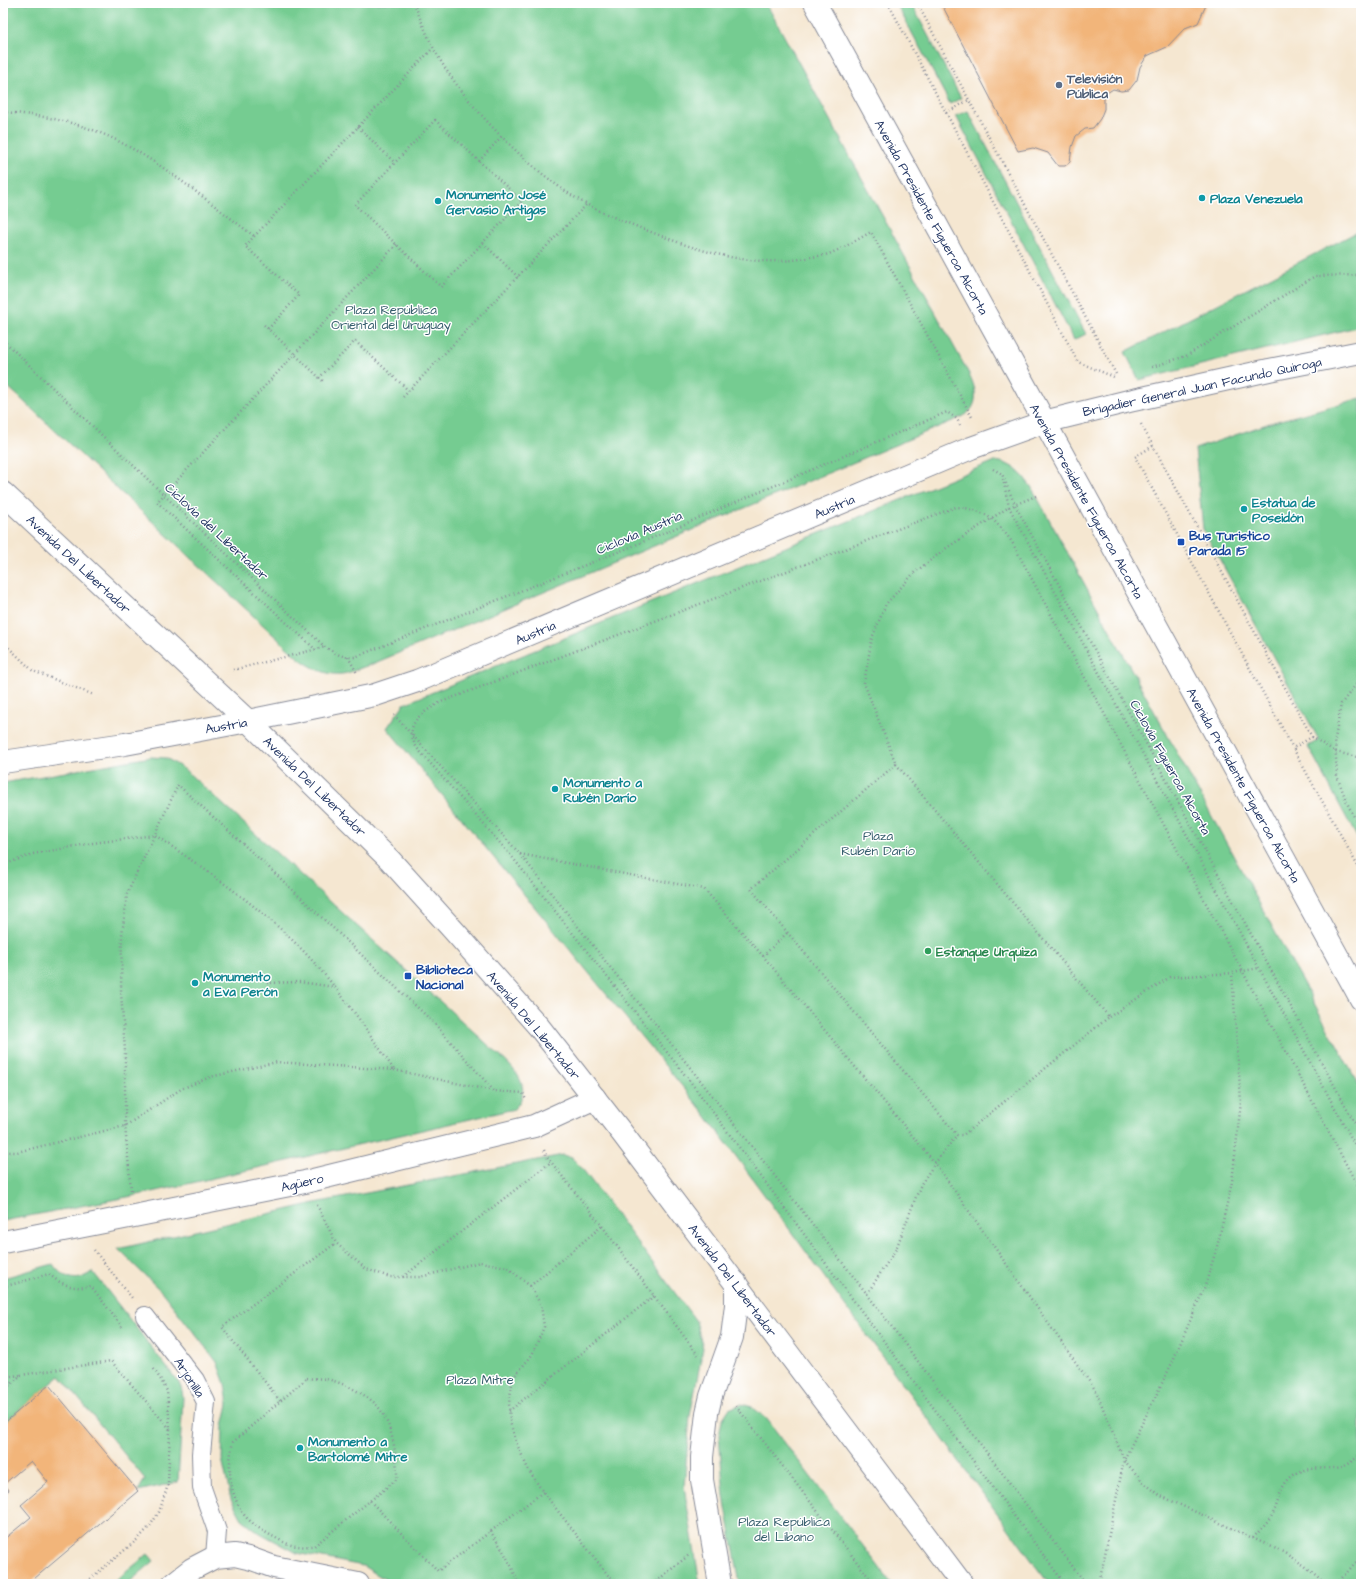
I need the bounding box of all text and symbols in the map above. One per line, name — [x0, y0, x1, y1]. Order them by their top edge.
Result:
place label: Televisión Pública — [1066, 70, 1123, 103]
marker: Televisión Pública — [1054, 80, 1064, 90]
street label: Avenida Presidente Figueroa Alcorta — [869, 117, 993, 319]
place label: Monumento José Gervasio Artigas — [446, 186, 547, 221]
place label: Plaza Venezuela — [1210, 190, 1303, 208]
marker: Plaza Venezuela — [1197, 193, 1207, 203]
marker: Monumento José Gervasio Artigas — [433, 196, 443, 206]
park label: Plaza República Oriental del Uruguay — [331, 301, 451, 335]
street label: Brigadier General Juan Facundo Quiroga — [1081, 353, 1324, 422]
street label: Avenida Presidente Figueroa Alcorta — [1024, 401, 1148, 603]
street label: Ciclovía del Libertador — [161, 479, 272, 585]
street label: Austria — [811, 490, 858, 524]
place label: Estatua de Poseidón — [1252, 494, 1315, 527]
marker: Estatua de Poseidón — [1239, 504, 1249, 514]
street label: Ciclovía Austria — [594, 507, 685, 559]
street label: Avenida Del Libertador — [22, 511, 135, 618]
place label: Bus Turistico Parada 15 — [1189, 527, 1270, 560]
marker: Bus Turistico Parada 15 — [1176, 537, 1186, 547]
street label: Austria — [512, 616, 559, 650]
street label: Avenida Presidente Figueroa Alcorta — [1181, 685, 1305, 887]
street label: Ciclovía Figueroa Alcorta — [1125, 697, 1215, 839]
street label: Austria — [204, 713, 249, 739]
street label: Avenida Del Libertador — [259, 733, 370, 841]
place label: Monumento a Rubén Darío — [563, 774, 643, 807]
marker: Monumento a Rubén Darío — [550, 784, 560, 794]
park label: Plaza Rubén Darío — [841, 827, 915, 860]
place label: Estanque Urquiza — [936, 943, 1037, 962]
marker: Estanque Urquiza — [923, 946, 933, 956]
place label: Biblioteca Nacional — [416, 961, 473, 994]
street label: Avenida Del Libertador — [482, 967, 584, 1084]
place label: Monumento a Eva Perón — [202, 968, 278, 1001]
marker: Biblioteca Nacional — [403, 971, 413, 981]
marker: Monumento a Eva Perón — [190, 978, 200, 988]
street label: Agüero — [279, 1169, 326, 1198]
street label: Avenida Del Libertador — [684, 1220, 781, 1341]
street label: Arjonilla — [170, 1354, 209, 1401]
park label: Plaza Mitre — [446, 1371, 514, 1389]
place label: Monumento a Bartolomé Mitre — [308, 1433, 408, 1466]
marker: Monumento a Bartolomé Mitre — [295, 1443, 305, 1453]
park label: Plaza República del Líbano — [738, 1513, 830, 1546]

